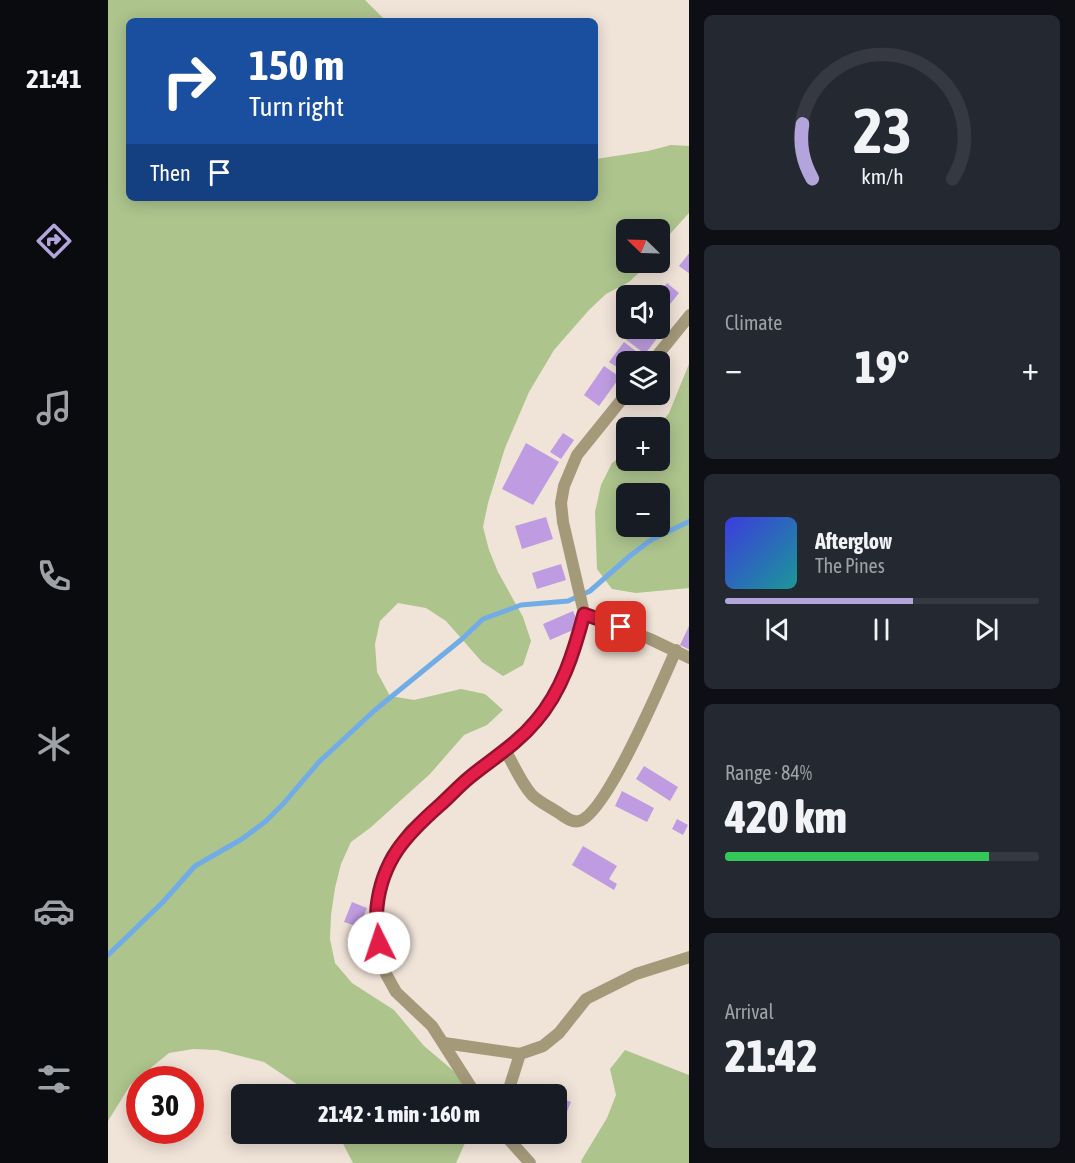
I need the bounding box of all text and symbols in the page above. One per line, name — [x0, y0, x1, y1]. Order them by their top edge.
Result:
text: 150 m — [249, 41, 344, 89]
icon: right — [150, 42, 228, 120]
text: 21:41 — [26, 63, 82, 94]
text: Turn right — [249, 91, 344, 122]
text: 23 — [853, 95, 911, 166]
icon: arrive — [203, 156, 236, 189]
text: Then — [150, 160, 191, 186]
text: km/h — [861, 165, 903, 190]
north arrow — [616, 219, 670, 273]
map controls — [616, 219, 670, 537]
icon: directions — [33, 220, 75, 262]
button: sound — [616, 285, 670, 339]
text: Climate — [725, 311, 782, 334]
text: 19° — [855, 341, 909, 393]
text: − — [725, 349, 742, 387]
text: + — [1022, 349, 1039, 387]
button: layers — [616, 351, 670, 405]
icon: music — [33, 387, 75, 429]
button: + — [616, 417, 670, 471]
button: − — [616, 483, 670, 537]
text: Afterglow — [815, 528, 892, 554]
text: The Pines — [815, 554, 885, 577]
icon: phone — [33, 555, 75, 597]
pin — [595, 601, 646, 652]
icon: arrive — [604, 610, 637, 643]
icon: previous — [761, 613, 794, 646]
icon: pause — [865, 613, 898, 646]
icon: next — [970, 613, 1003, 646]
icon: climate — [33, 723, 75, 765]
text: Range · 84% — [725, 761, 812, 784]
text: 420 km — [725, 791, 847, 843]
icon: car — [33, 890, 75, 932]
position arrow — [347, 911, 411, 975]
text: Arrival — [725, 1000, 774, 1023]
text: 21:42 — [725, 1030, 818, 1082]
icon: filters — [33, 1058, 75, 1100]
speed limit sign: 30 — [126, 1066, 204, 1144]
text: 21:42 · 1 min · 160 m — [318, 1101, 480, 1127]

